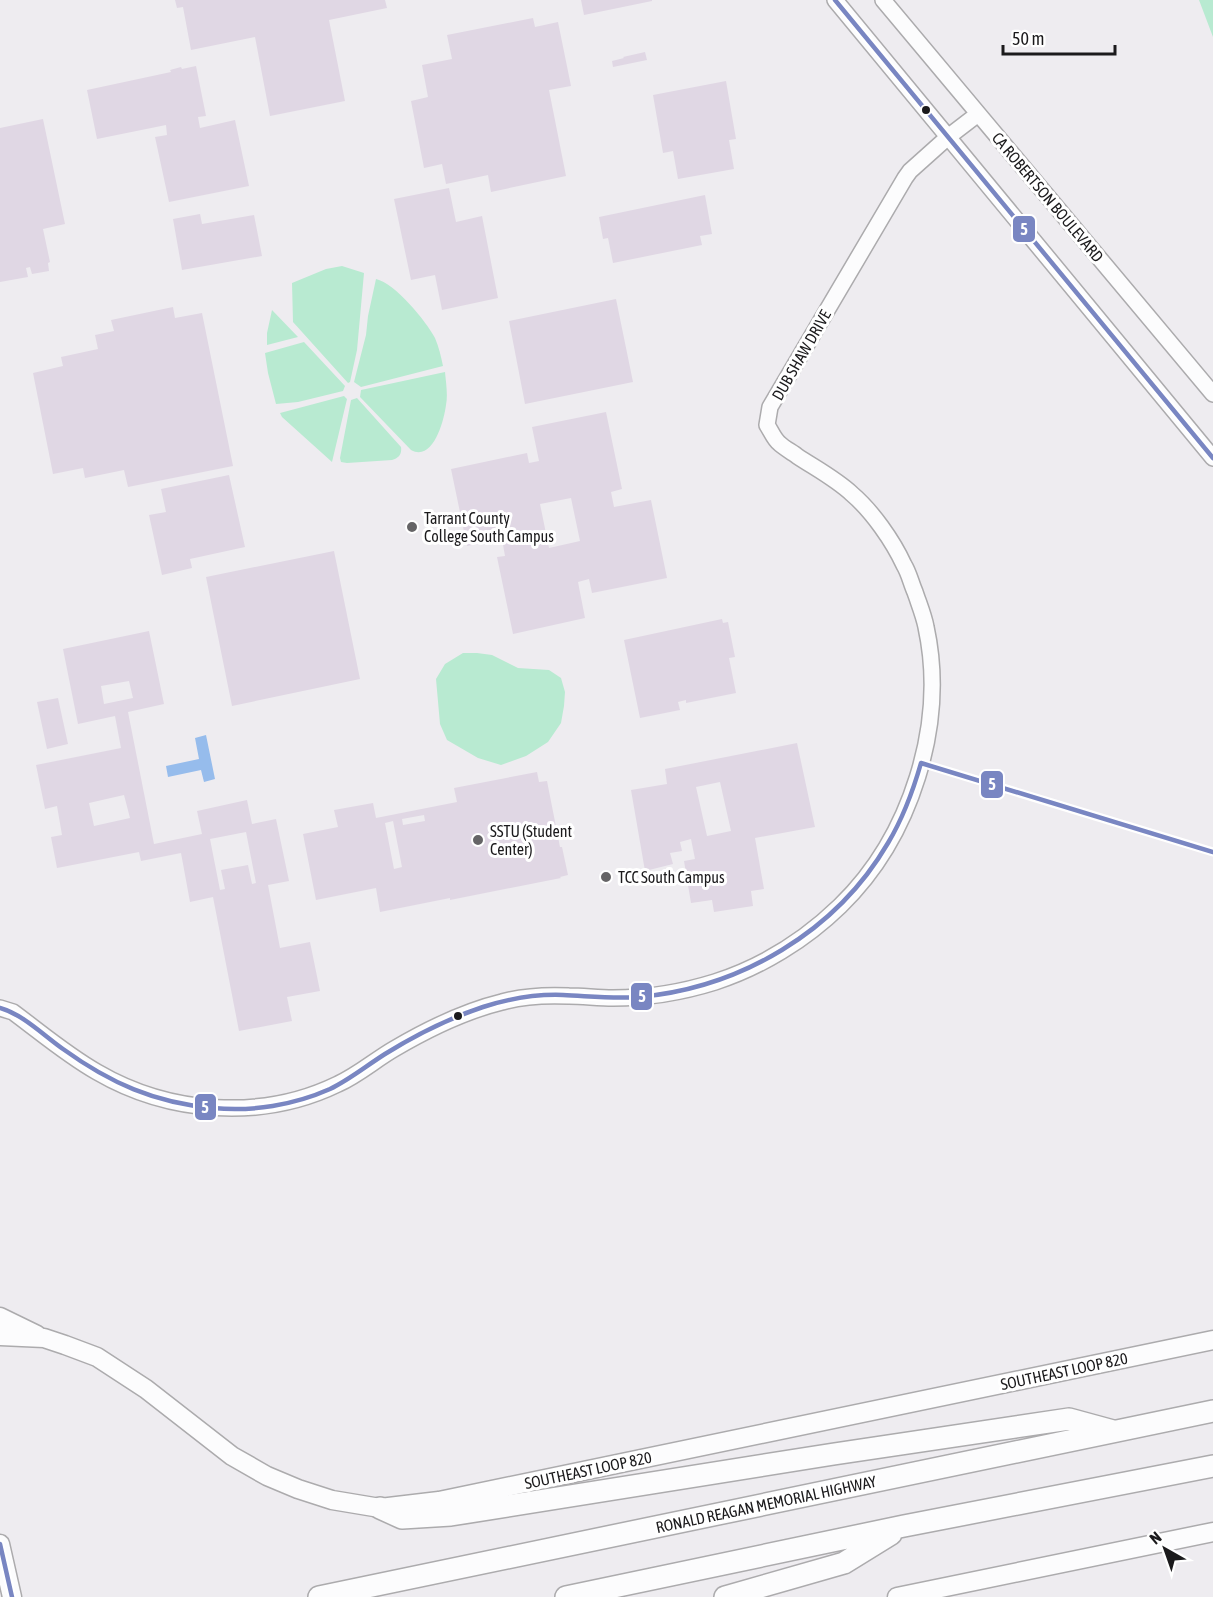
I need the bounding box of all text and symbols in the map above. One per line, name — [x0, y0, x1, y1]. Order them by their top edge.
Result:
scale bar — [1003, 18, 1116, 56]
text: 50 m — [1012, 28, 1044, 49]
unlabelled marker — [920, 104, 932, 116]
street label: CA ROBERTSON BOULEVARD — [989, 129, 1107, 265]
line badge: 5 — [1012, 215, 1036, 243]
text: 5 — [1020, 220, 1028, 238]
street label: DUB SHAW DRIVE — [768, 307, 834, 403]
place label: Tarrant County College South Campus — [424, 509, 554, 546]
marker: Tarrant County College South Campus — [405, 520, 419, 534]
line badge: 5 — [980, 770, 1004, 799]
text: 5 — [988, 775, 996, 793]
place label: SSTU (Student Center) — [490, 822, 573, 859]
marker: SSTU (Student Center) — [471, 833, 485, 847]
place label: TCC South Campus — [618, 868, 725, 887]
marker: TCC South Campus — [599, 870, 613, 884]
line badge: 5 — [630, 982, 653, 1011]
text: 5 — [638, 987, 646, 1005]
unlabelled marker — [452, 1010, 464, 1022]
line badge: 5 — [194, 1093, 217, 1121]
text: 5 — [201, 1098, 209, 1116]
street label: SOUTHEAST LOOP 820 — [999, 1349, 1129, 1393]
street label: SOUTHEAST LOOP 820 — [523, 1448, 653, 1492]
street label: RONALD REAGAN MEMORIAL HIGHWAY — [654, 1472, 879, 1536]
north arrow — [1135, 1519, 1195, 1579]
text: N — [1146, 1528, 1165, 1547]

